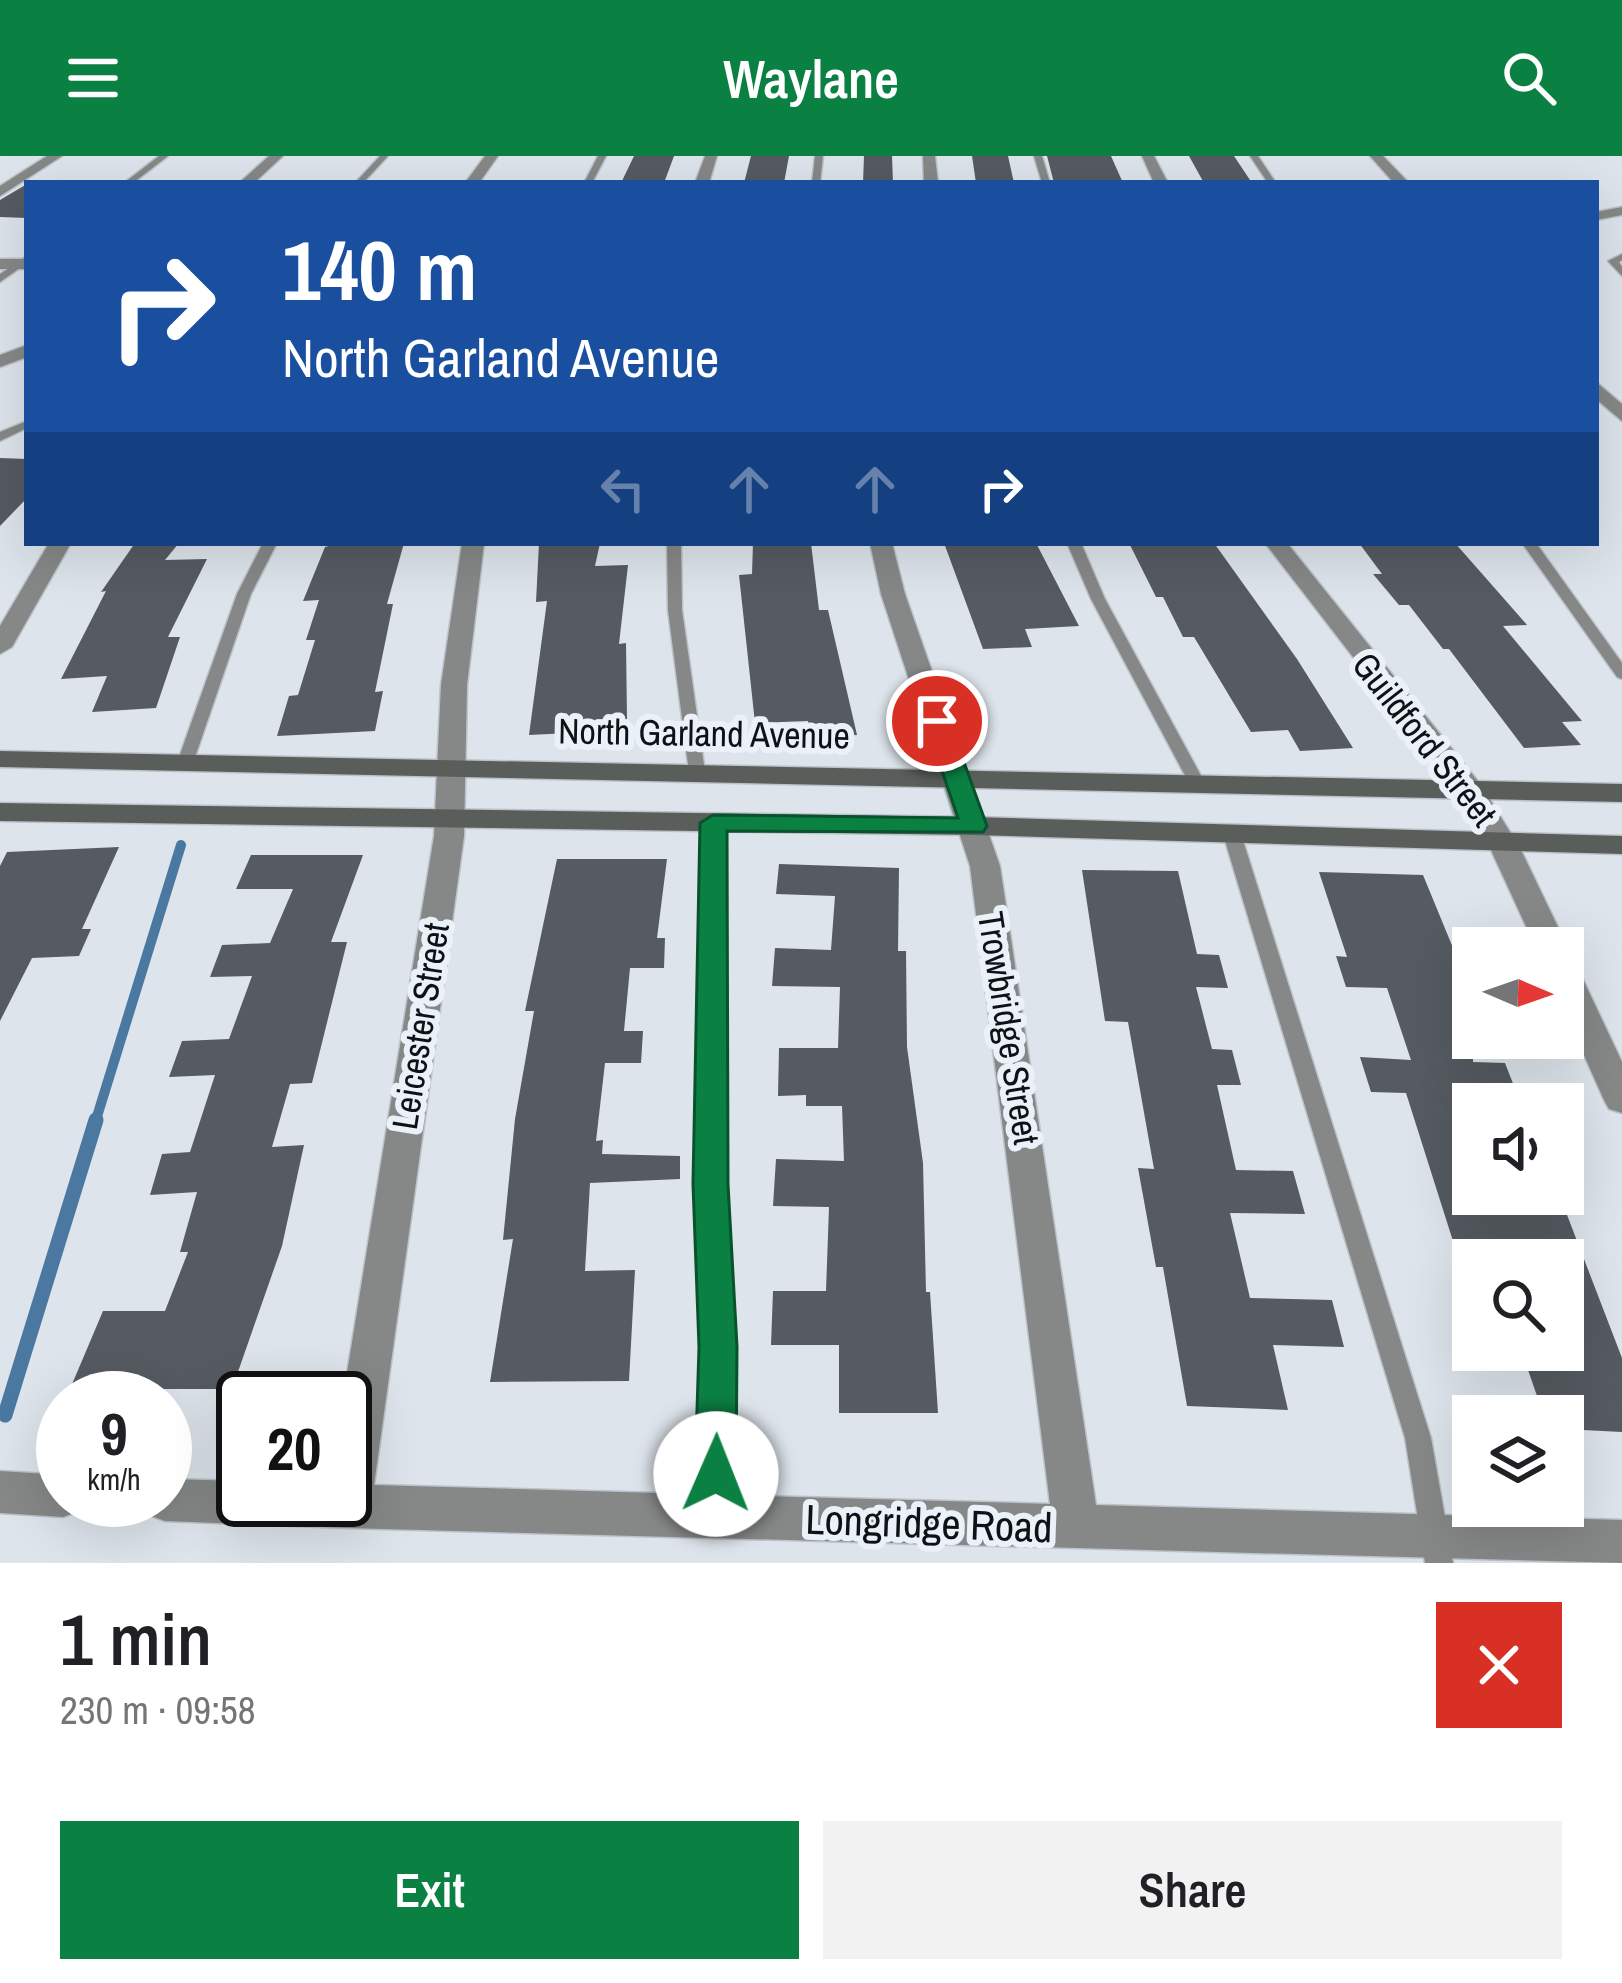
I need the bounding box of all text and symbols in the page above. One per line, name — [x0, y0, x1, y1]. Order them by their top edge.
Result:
text: Waylane — [723, 42, 899, 115]
icon: menu — [60, 45, 126, 111]
icon: search — [1496, 45, 1562, 111]
text: 140 m — [282, 213, 477, 326]
icon: right — [84, 228, 240, 384]
text: North Garland Avenue — [282, 321, 719, 394]
icon: left — [590, 456, 656, 522]
icon: ahead — [716, 456, 782, 522]
icon: ahead — [842, 456, 908, 522]
icon: right — [968, 456, 1034, 522]
street label: Guildford Street — [1342, 642, 1508, 836]
pin — [886, 670, 988, 772]
icon: arrive — [904, 688, 970, 754]
street label: North Garland Avenue — [558, 706, 850, 760]
street label: Trowbridge Street — [967, 908, 1051, 1148]
street label: Leicester Street — [380, 919, 460, 1133]
north arrow — [1452, 927, 1584, 1059]
map controls — [1452, 927, 1584, 1527]
button: sound — [1452, 1083, 1584, 1215]
button: search — [1452, 1239, 1584, 1371]
speed limit sign: 20 — [216, 1371, 372, 1527]
text: 9 — [100, 1393, 128, 1474]
button: layers — [1452, 1395, 1584, 1527]
position arrow — [653, 1411, 779, 1537]
text: km/h — [87, 1459, 141, 1499]
street label: Longridge Road — [805, 1491, 1053, 1555]
text: 1 min — [60, 1590, 212, 1687]
button: close — [1436, 1602, 1562, 1728]
text: 230 m · 09:58 — [60, 1684, 256, 1736]
button: Exit — [60, 1821, 799, 1959]
button: Share — [823, 1821, 1562, 1959]

